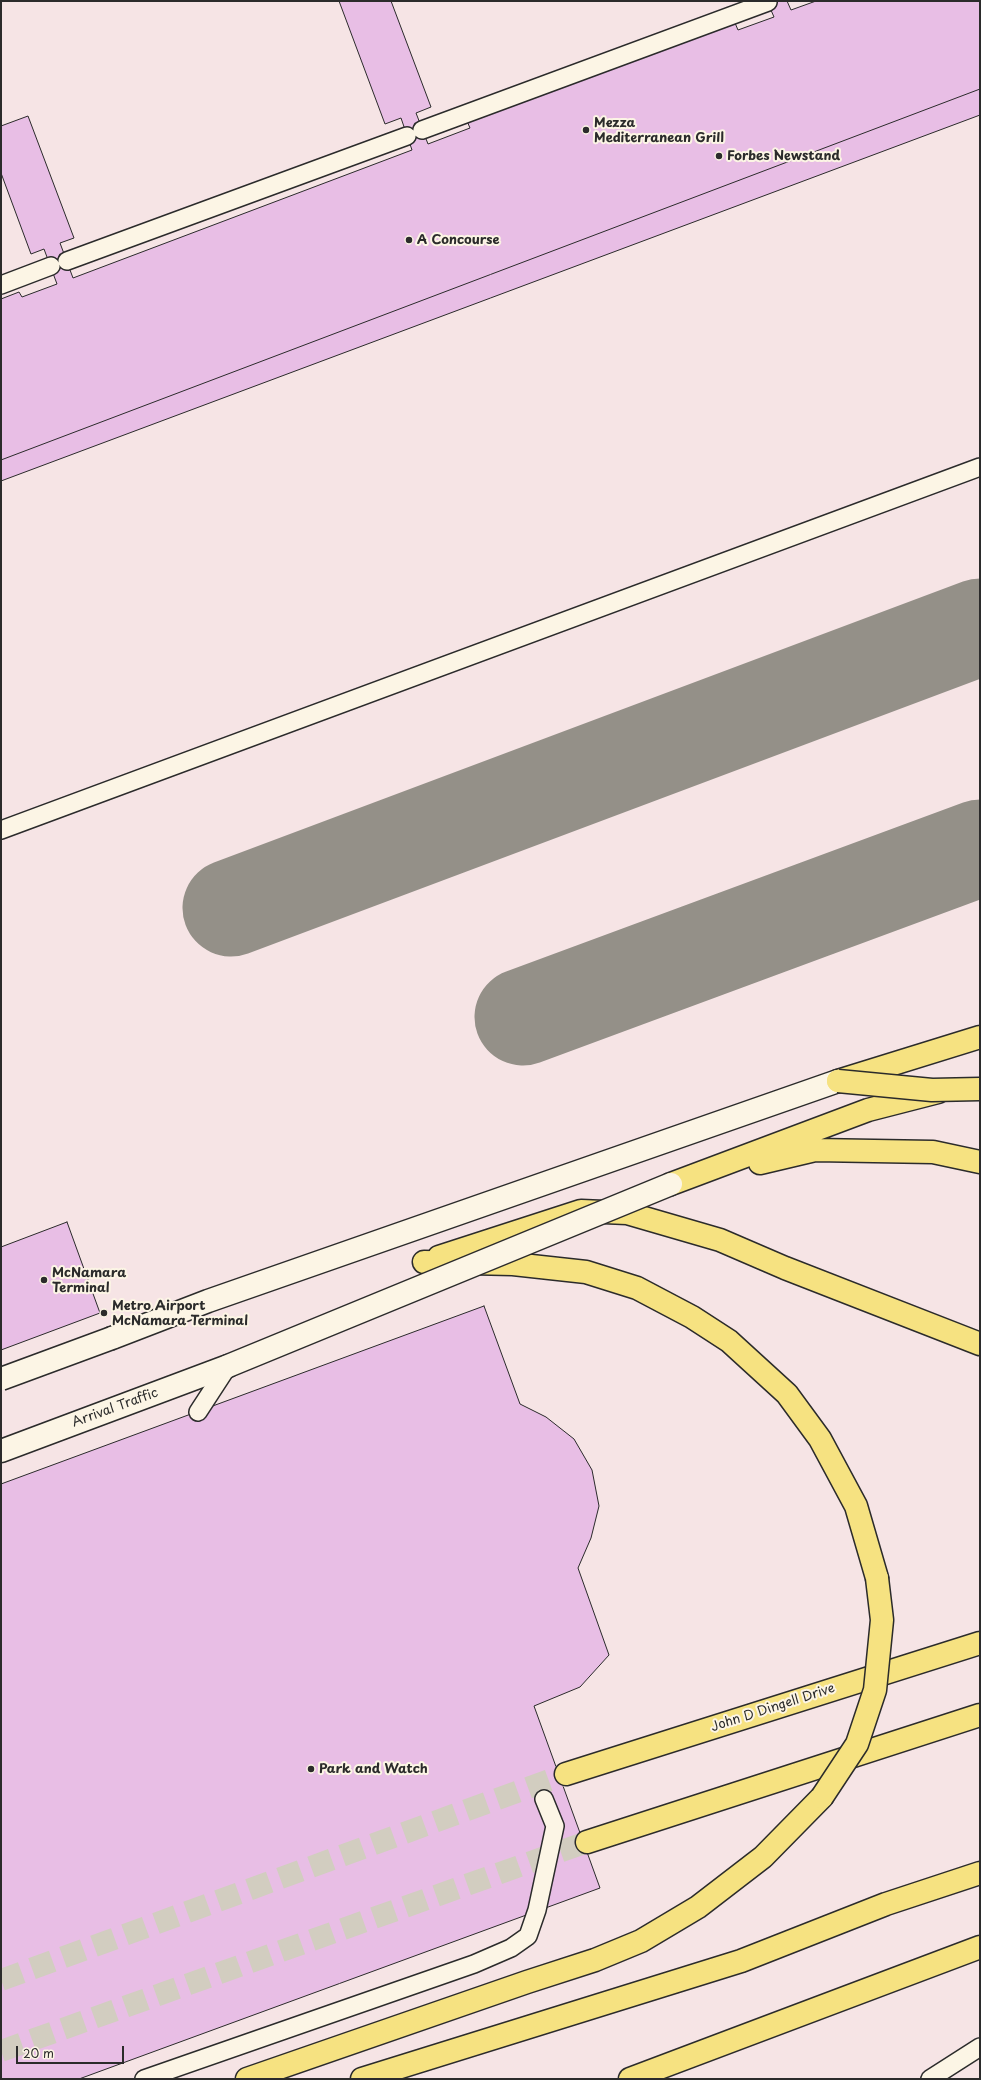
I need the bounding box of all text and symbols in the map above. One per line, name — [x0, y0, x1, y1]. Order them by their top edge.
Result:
place label: Mezza Mediterranean Grill — [594, 115, 724, 146]
marker: Mezza Mediterranean Grill — [581, 125, 591, 135]
place label: Forbes Newstand — [727, 148, 840, 164]
marker: Forbes Newstand — [714, 151, 724, 161]
place label: A Concourse — [417, 232, 500, 248]
marker: A Concourse — [404, 235, 414, 245]
place label: McNamara Terminal — [52, 1265, 126, 1296]
marker: McNamara Terminal — [39, 1275, 49, 1285]
place label: Metro Airport McNamara Terminal — [112, 1298, 248, 1329]
marker: Metro Airport McNamara Terminal — [99, 1308, 109, 1318]
street label: Arrival Traffic — [70, 1385, 160, 1431]
street label: John D Dingell Drive — [709, 1681, 837, 1735]
place label: Park and Watch — [319, 1761, 428, 1777]
marker: Park and Watch — [306, 1764, 316, 1774]
scale bar — [18, 2038, 126, 2064]
text: 20 m — [23, 2044, 54, 2062]

